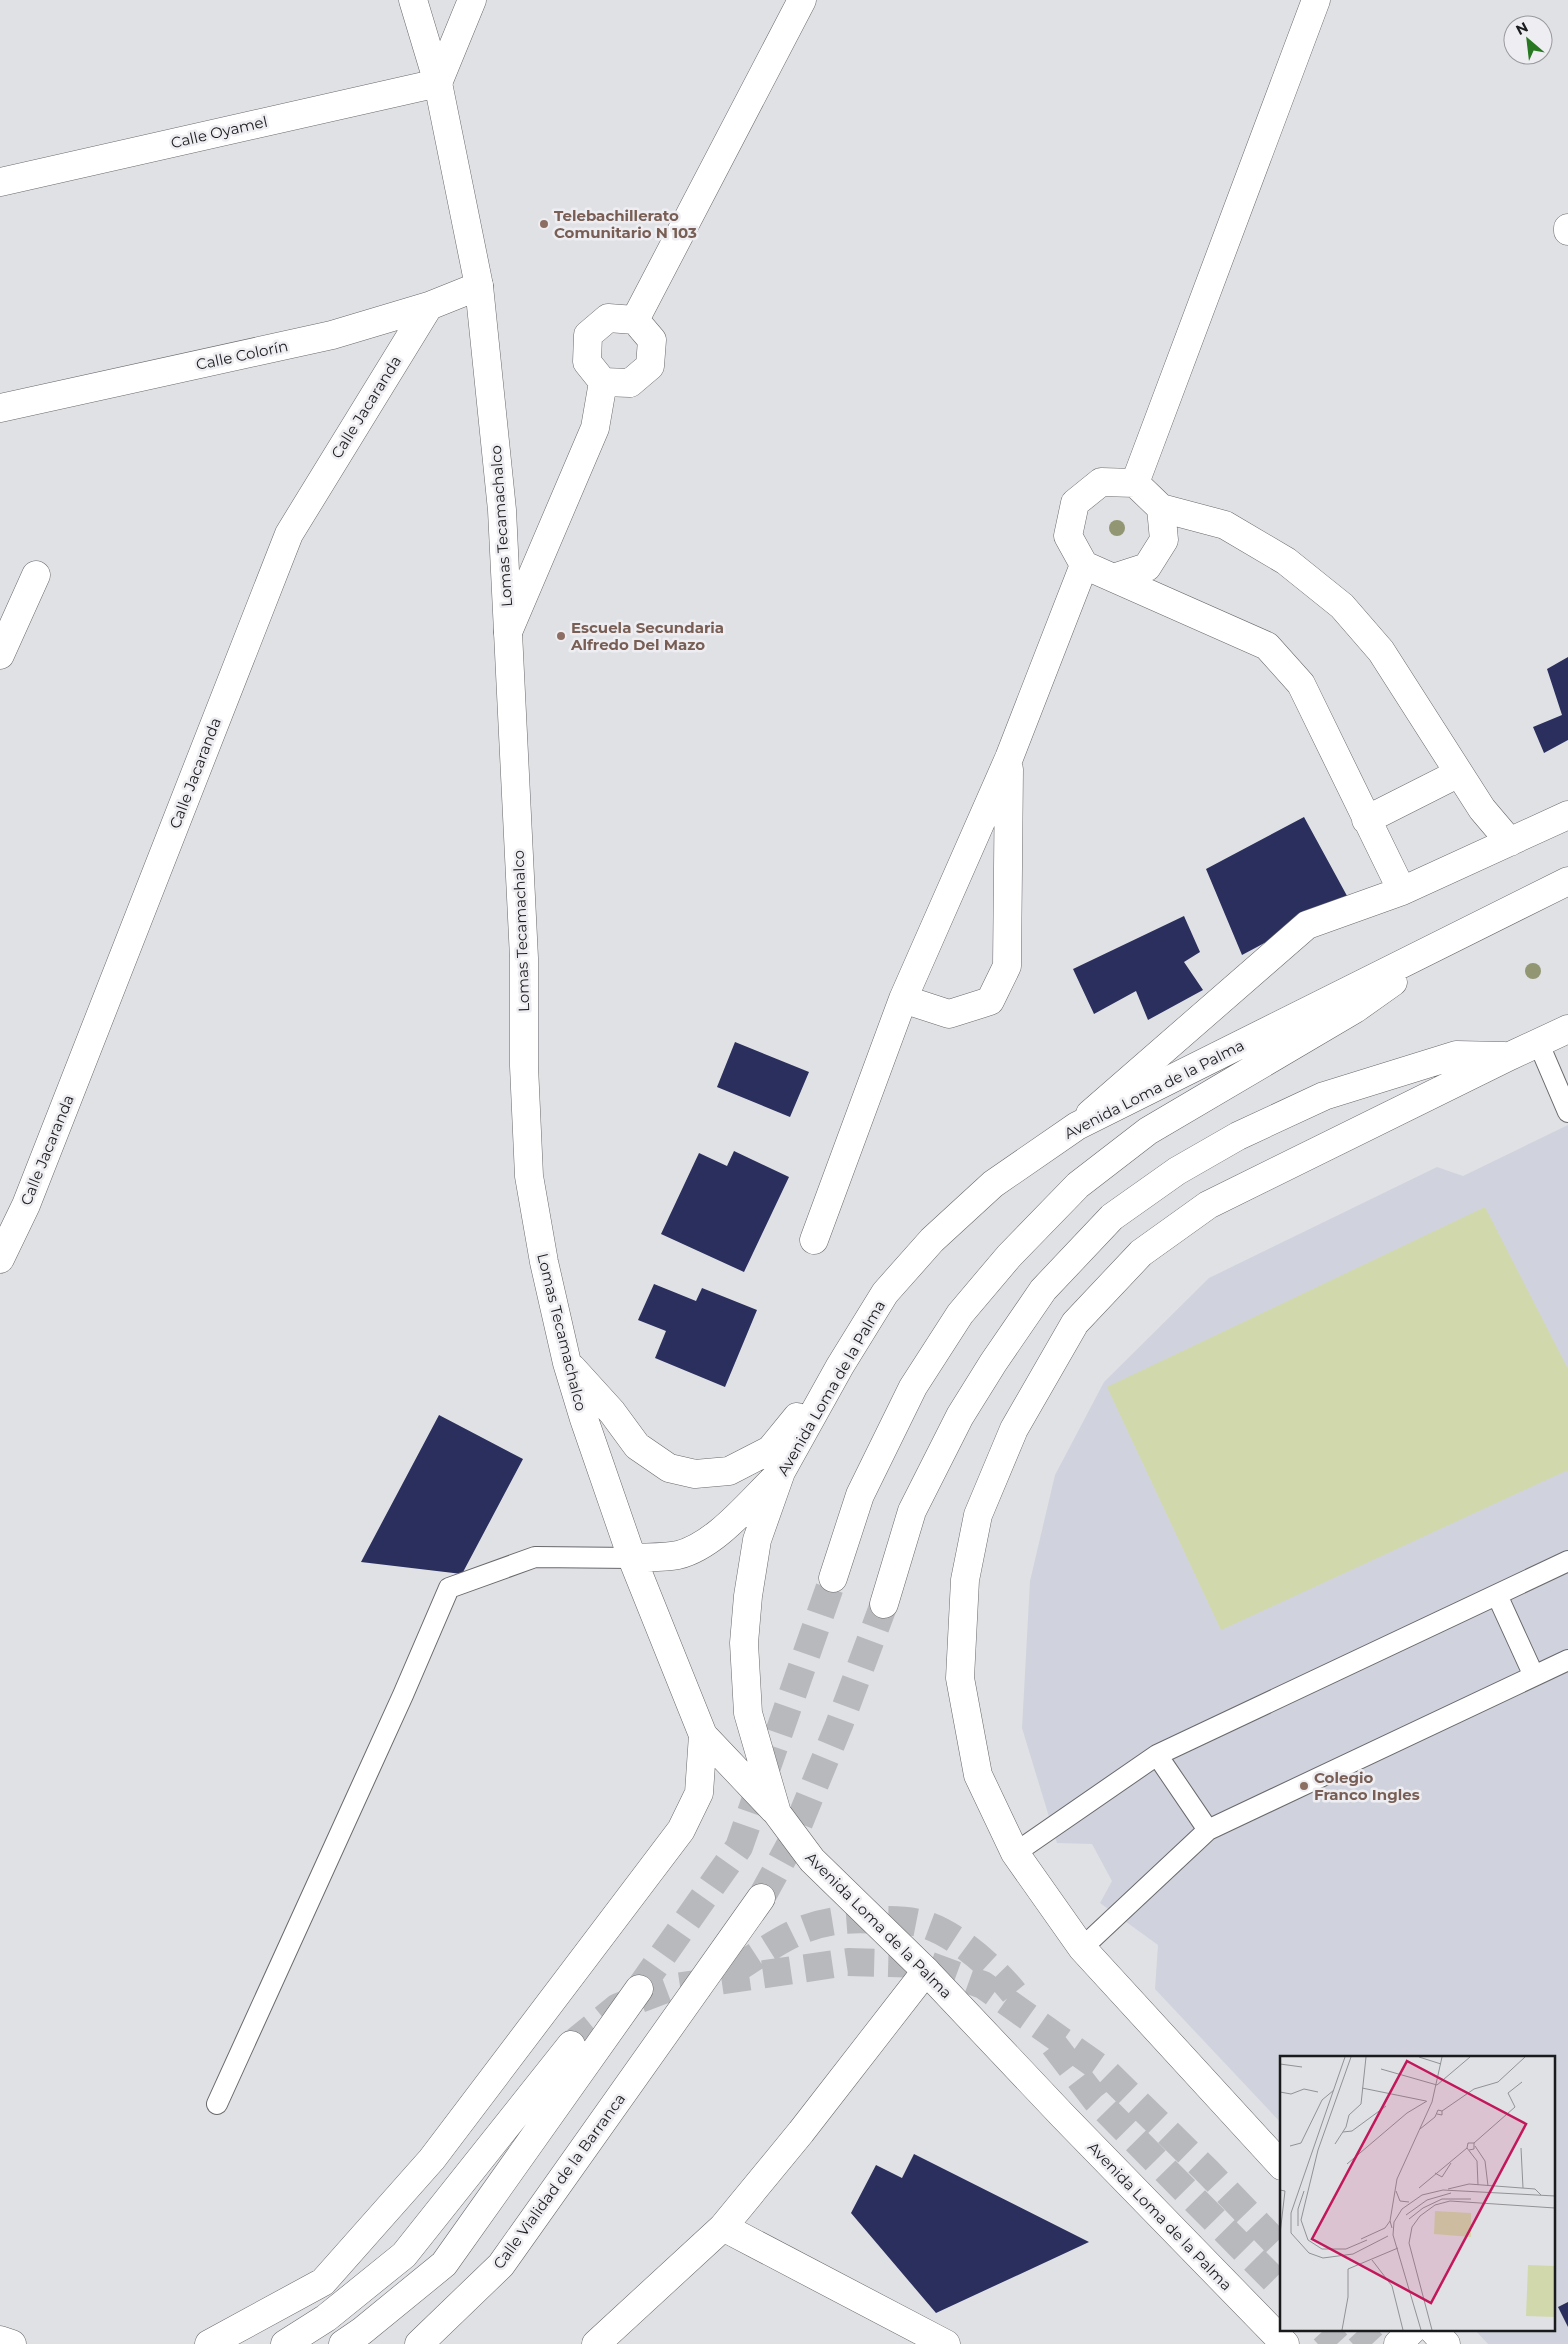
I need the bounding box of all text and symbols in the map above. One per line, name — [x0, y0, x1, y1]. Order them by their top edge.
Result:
north arrow — [1503, 15, 1553, 65]
text: N — [1513, 18, 1531, 39]
street label: Calle Oyamel — [169, 112, 269, 152]
place label: Telebachillerato Comunitario N 103 — [554, 206, 697, 242]
marker: Telebachillerato Comunitario N 103 — [538, 218, 550, 230]
street label: Calle Colorín — [194, 336, 290, 374]
street label: Calle Jacaranda — [327, 352, 405, 462]
street label: Lomas Tecamachalco — [486, 444, 516, 608]
place label: Escuela Secundaria Alfredo Del Mazo — [570, 618, 724, 654]
marker: Escuela Secundaria Alfredo Del Mazo — [555, 630, 567, 642]
street label: Calle Jacaranda — [165, 715, 225, 831]
street label: Lomas Tecamachalco — [509, 850, 533, 1012]
street label: Avenida Loma de la Palma — [1061, 1035, 1247, 1143]
street label: Calle Jacaranda — [16, 1092, 78, 1208]
street label: Lomas Tecamachalco — [533, 1251, 591, 1413]
street label: Avenida Loma de la Palma — [773, 1297, 889, 1479]
place label: Colegio Franco Ingles — [1314, 1768, 1420, 1804]
marker: Colegio Franco Ingles — [1298, 1780, 1310, 1792]
street label: Avenida Loma de la Palma — [802, 1848, 956, 2002]
inset map — [1280, 2056, 1556, 2332]
street label: Calle Vialidad de la Barranca — [489, 2089, 629, 2273]
street label: Avenida Loma de la Palma — [1084, 2138, 1236, 2294]

